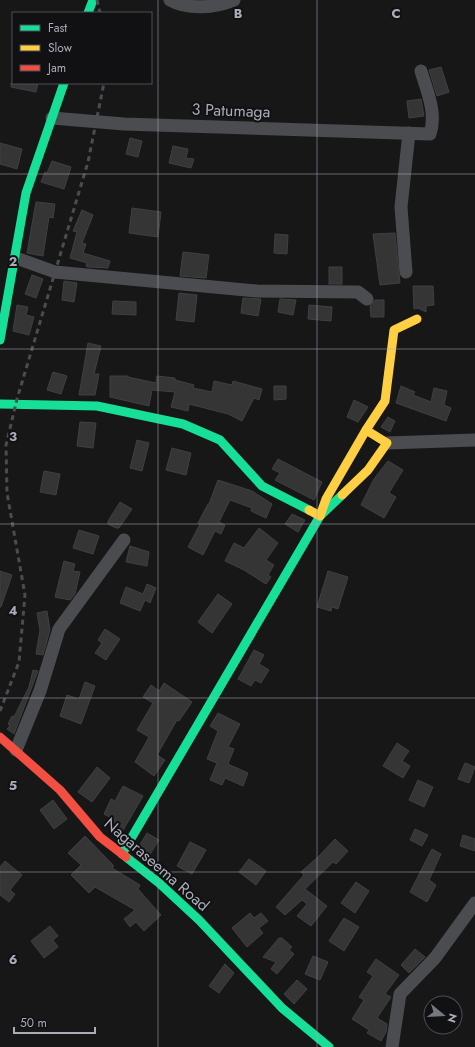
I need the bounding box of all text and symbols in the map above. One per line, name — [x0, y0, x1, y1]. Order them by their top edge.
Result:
text: B — [234, 4, 243, 23]
text: C — [391, 4, 401, 23]
legend — [12, 12, 152, 84]
text: Fast — [48, 19, 67, 37]
text: Slow — [48, 39, 73, 57]
text: Jam — [46, 59, 66, 77]
street label: 3 Patumaga — [191, 98, 271, 123]
text: 2 — [9, 252, 17, 271]
text: 3 — [9, 427, 17, 446]
text: 4 — [8, 601, 18, 620]
text: 5 — [9, 776, 17, 795]
street label: Nagaraseema Road — [99, 812, 214, 917]
text: 6 — [9, 950, 18, 969]
north arrow — [423, 995, 463, 1035]
scale bar — [14, 1009, 95, 1035]
text: N — [444, 1011, 461, 1025]
text: 50 m — [20, 1014, 47, 1032]

